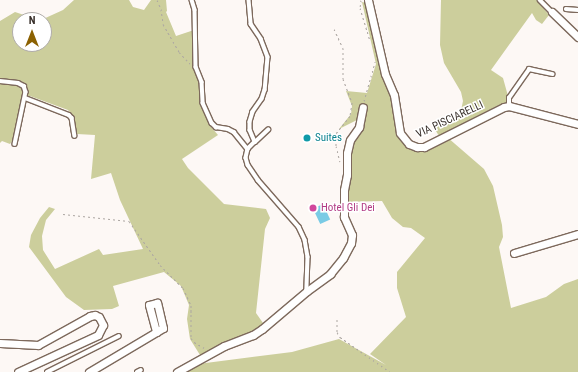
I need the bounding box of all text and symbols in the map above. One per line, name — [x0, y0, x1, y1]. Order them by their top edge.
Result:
north arrow — [12, 12, 52, 52]
text: N — [29, 14, 35, 27]
street label: VIA PISCIARELLI — [414, 99, 486, 141]
place label: Suites — [315, 131, 342, 145]
marker: Suites — [302, 133, 312, 143]
place label: Hotel Gli Dei — [321, 201, 375, 215]
marker: Hotel Gli Dei — [308, 203, 318, 213]

